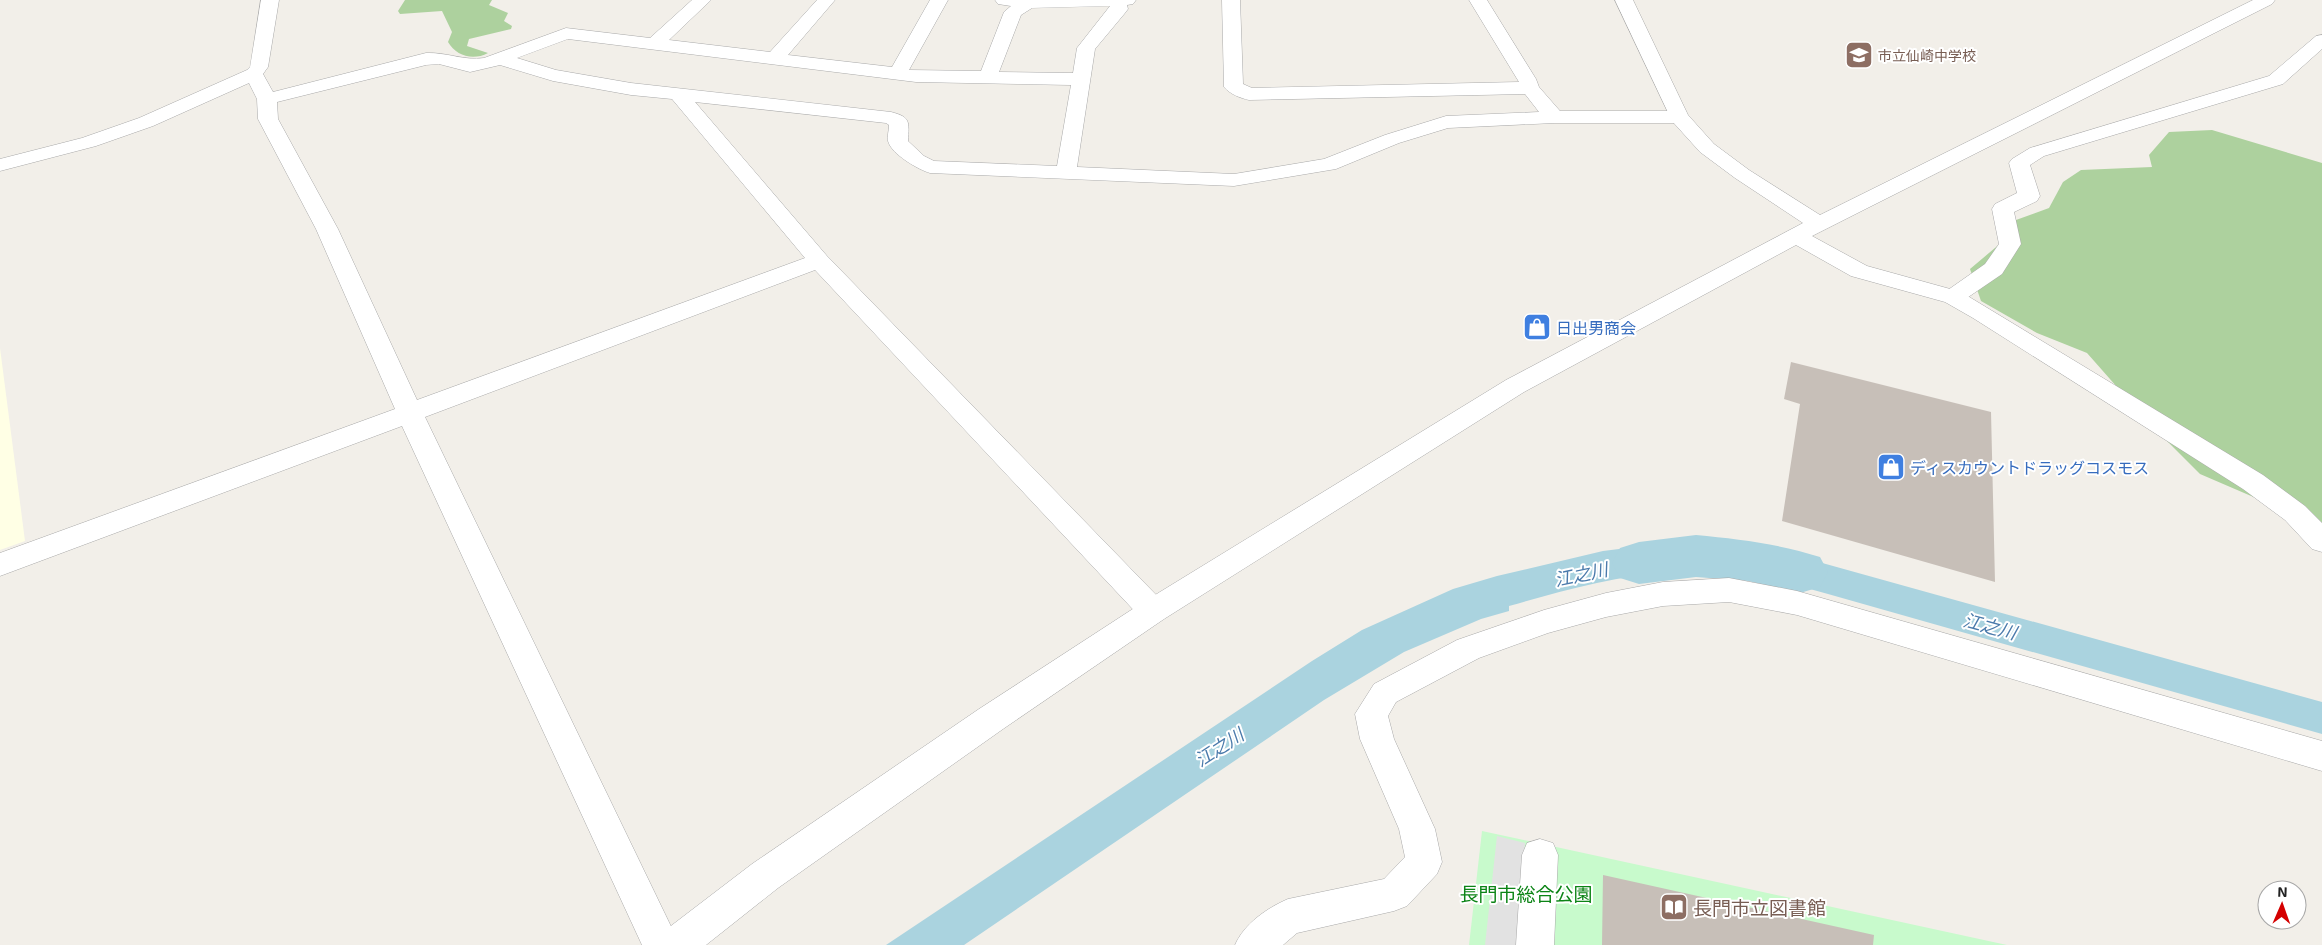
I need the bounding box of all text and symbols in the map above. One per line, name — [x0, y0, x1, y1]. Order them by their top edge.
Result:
school or university icon: 市立仙崎中学校 — [1844, 40, 1874, 70]
place label: 市立仙崎中学校 — [1878, 47, 1976, 64]
shop icon: 日出男商会 — [1522, 312, 1552, 342]
place label: 日出男商会 — [1556, 318, 1636, 337]
shop icon: ディスカウントドラッグコスモス — [1876, 452, 1906, 482]
place label: ディスカウントドラッグコスモス — [1910, 458, 2149, 477]
water label: 江之川 — [1552, 557, 1612, 590]
water label: 江之川 — [1961, 608, 2021, 644]
water label: 江之川 — [1190, 722, 1249, 771]
north arrow — [2257, 880, 2307, 930]
park label: 長門市総合公園 — [1459, 882, 1593, 905]
text: N — [2277, 883, 2288, 900]
library icon: 長門市立図書館 — [1659, 892, 1689, 922]
place label: 長門市立図書館 — [1693, 896, 1826, 919]

